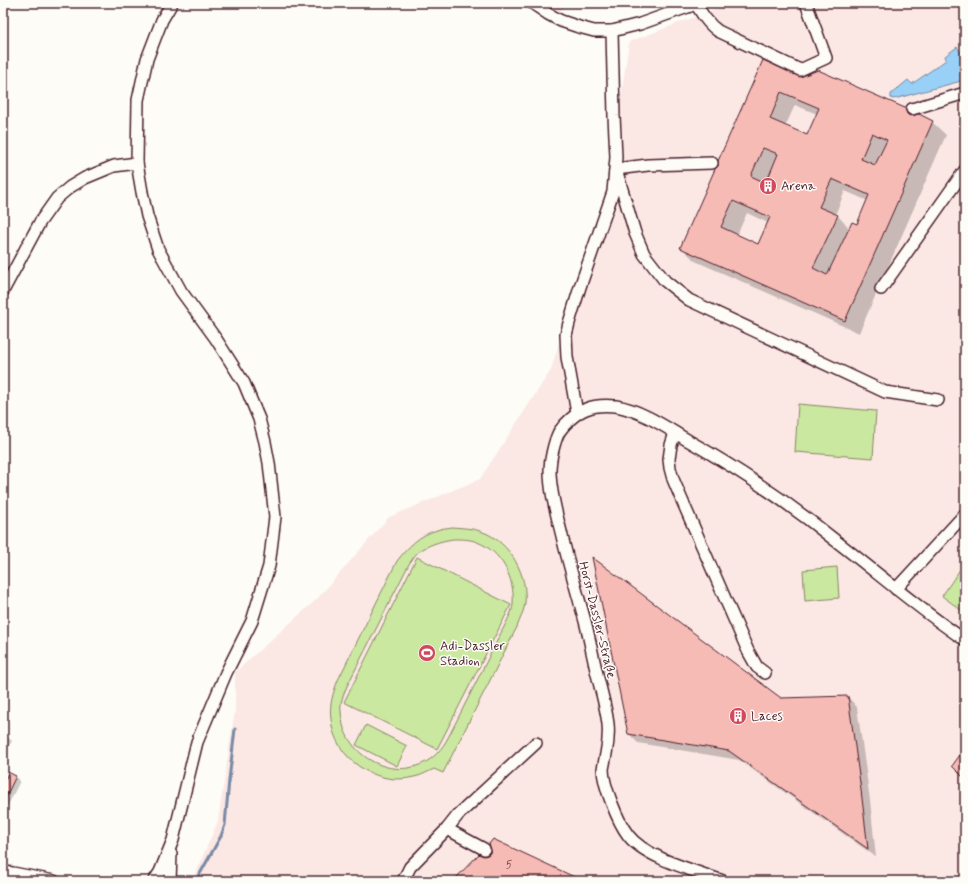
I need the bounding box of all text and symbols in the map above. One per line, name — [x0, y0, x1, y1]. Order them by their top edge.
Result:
building icon: Arena — [758, 176, 778, 196]
place label: Arena — [781, 178, 816, 195]
street label: Horst-Dassler-Straße — [574, 560, 620, 680]
place label: Adi-Dassler Stadion — [440, 638, 505, 670]
sports icon: Adi-Dassler Stadion — [417, 643, 437, 663]
building icon: Laces — [728, 706, 748, 726]
place label: Laces — [751, 708, 783, 725]
house number: 5 — [506, 858, 513, 872]

